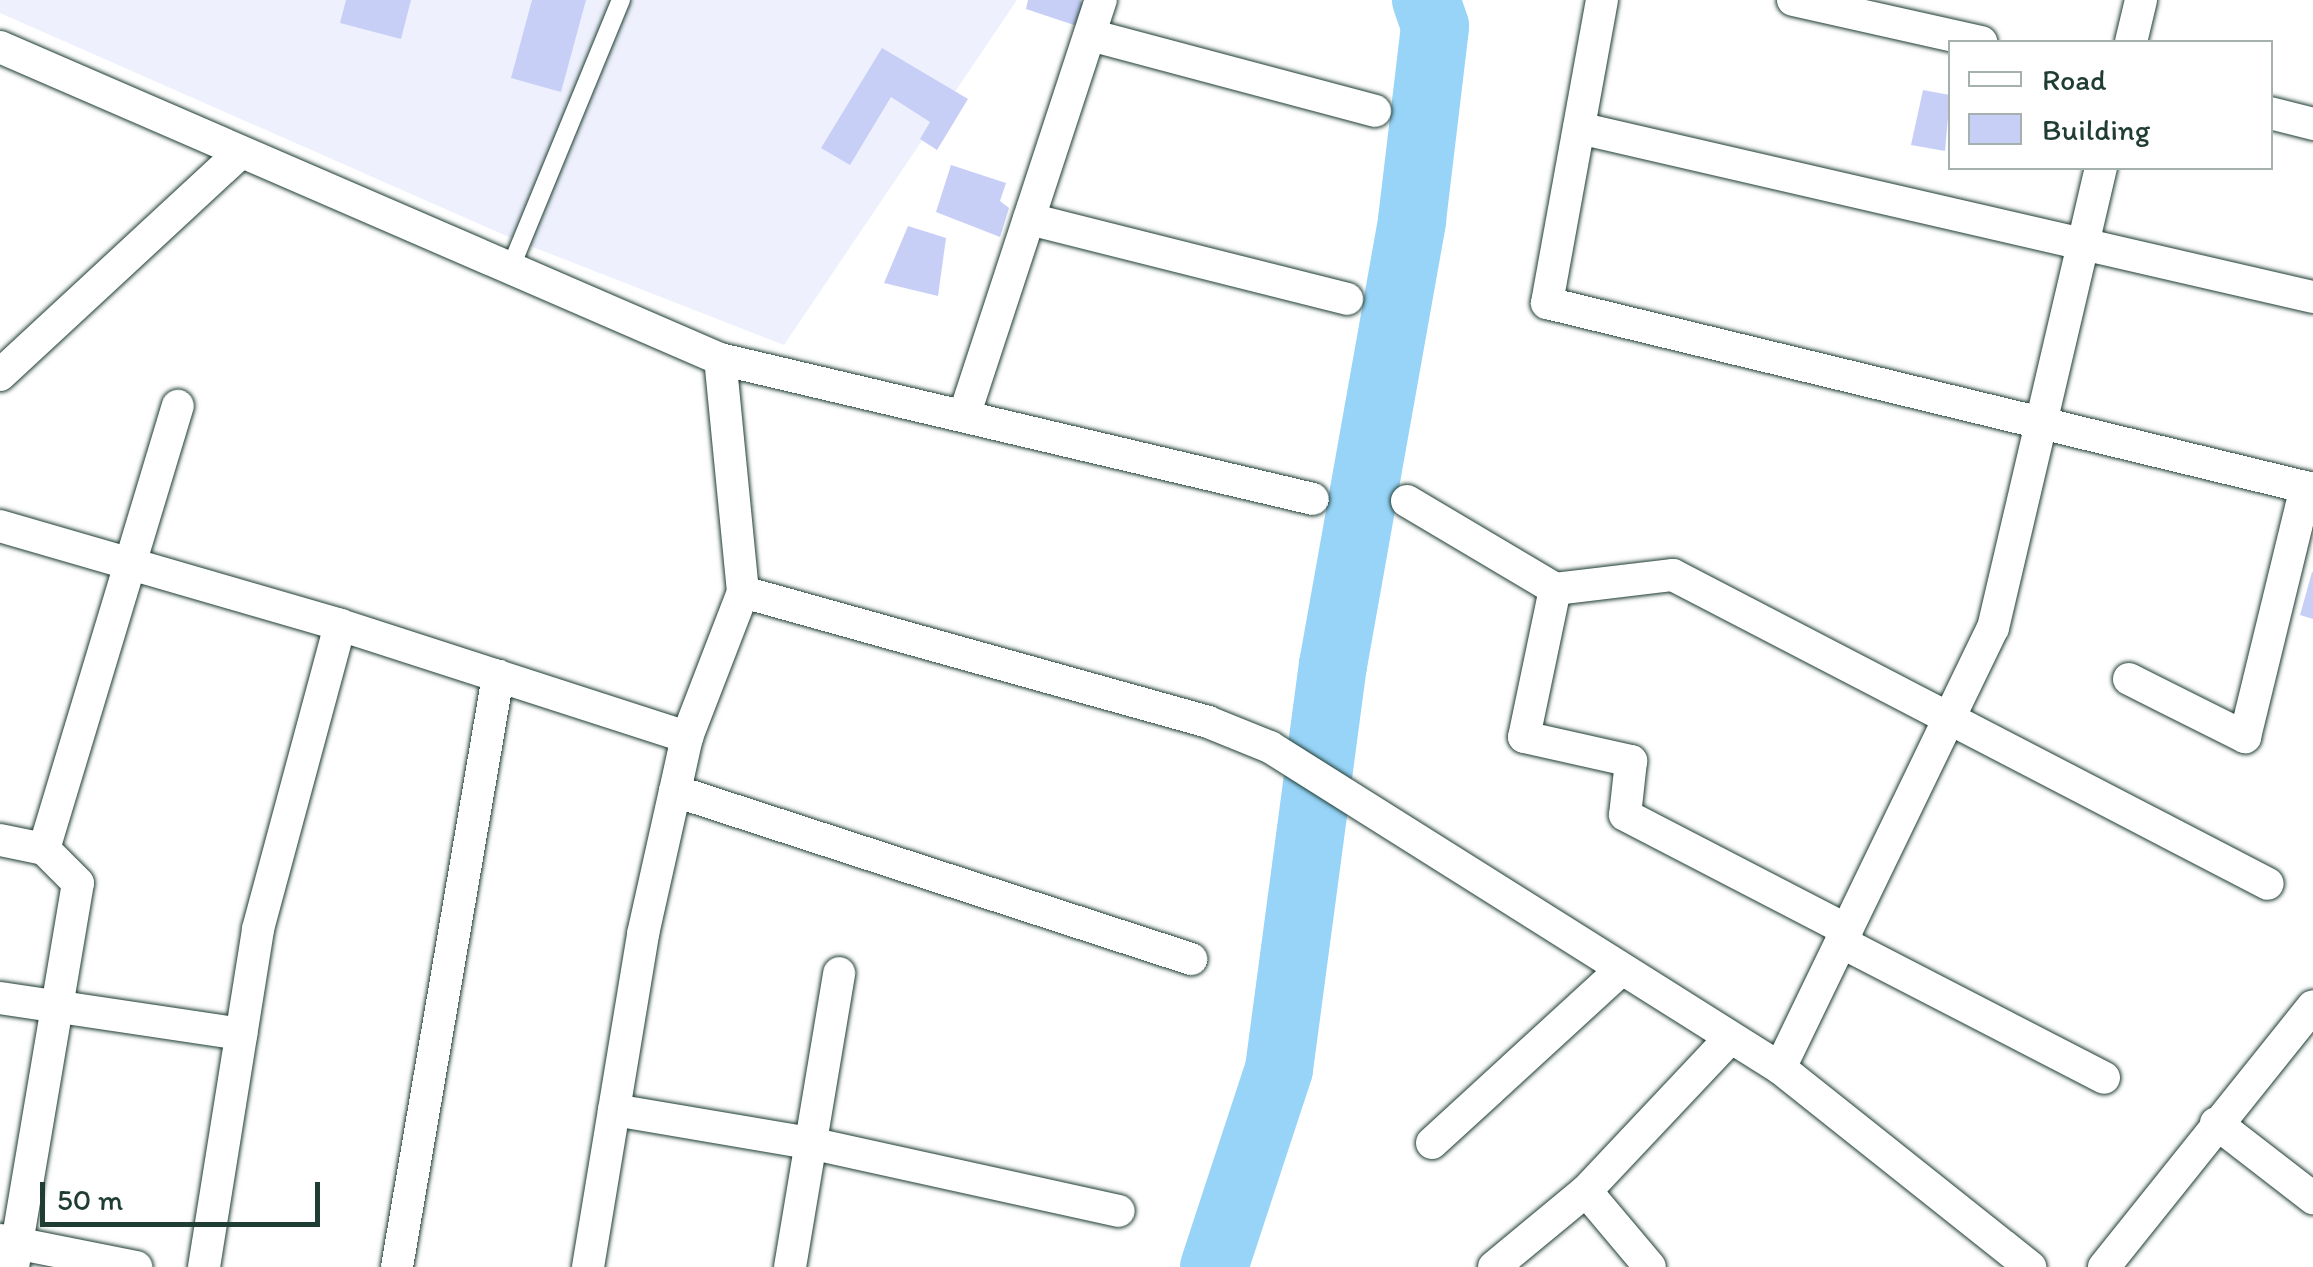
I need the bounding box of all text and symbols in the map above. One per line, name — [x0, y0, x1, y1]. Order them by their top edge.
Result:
legend — [1948, 40, 2273, 170]
text: Road — [2042, 61, 2107, 98]
text: Building — [2042, 111, 2150, 148]
scale bar — [45, 1162, 325, 1224]
text: 50 m — [57, 1181, 123, 1218]

